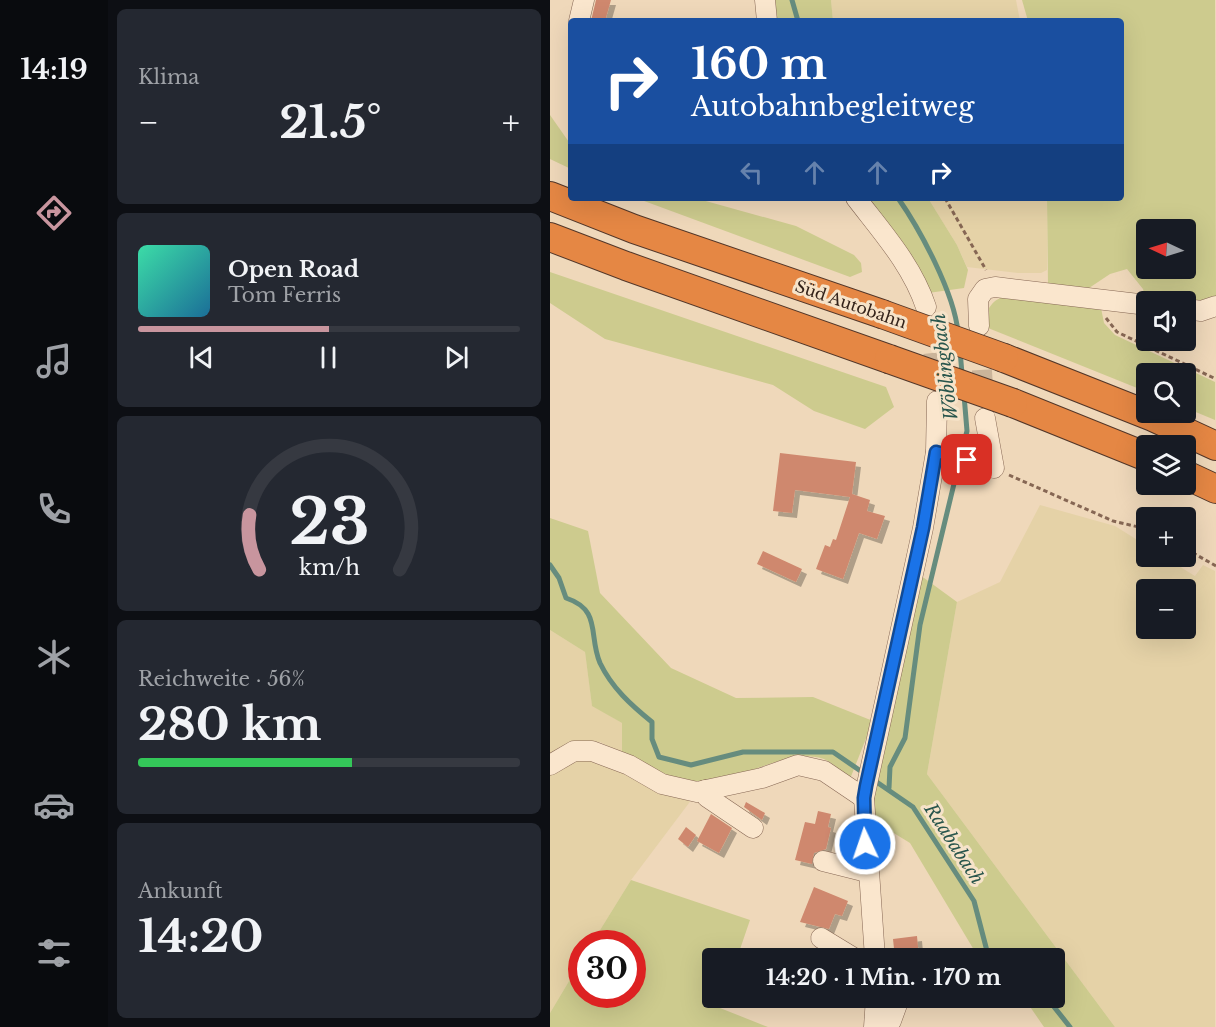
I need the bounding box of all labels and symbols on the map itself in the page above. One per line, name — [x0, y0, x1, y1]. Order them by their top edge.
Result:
north arrow — [1136, 219, 1196, 279]
street label: Süd Autobahn — [793, 276, 909, 332]
water label: Wöblingbach — [928, 312, 962, 422]
pin — [941, 434, 992, 485]
water label: Raababach — [919, 798, 988, 889]
position arrow — [833, 812, 897, 876]
speed limit sign: 30 — [568, 930, 646, 1008]

